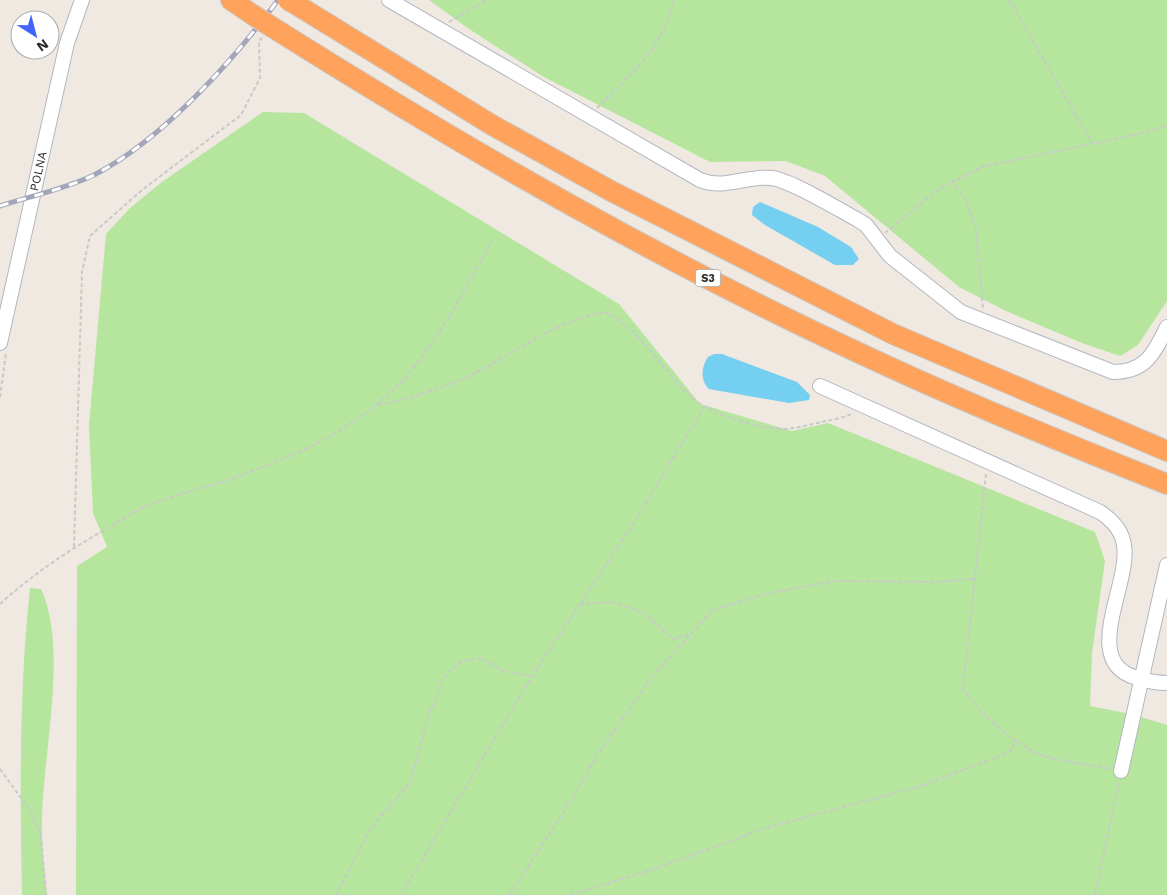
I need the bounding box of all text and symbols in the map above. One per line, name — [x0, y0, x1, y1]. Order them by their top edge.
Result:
north arrow — [10, 10, 60, 60]
text: N — [34, 36, 52, 55]
street label: POLNA — [27, 150, 50, 192]
road number: S3 — [696, 270, 720, 286]

